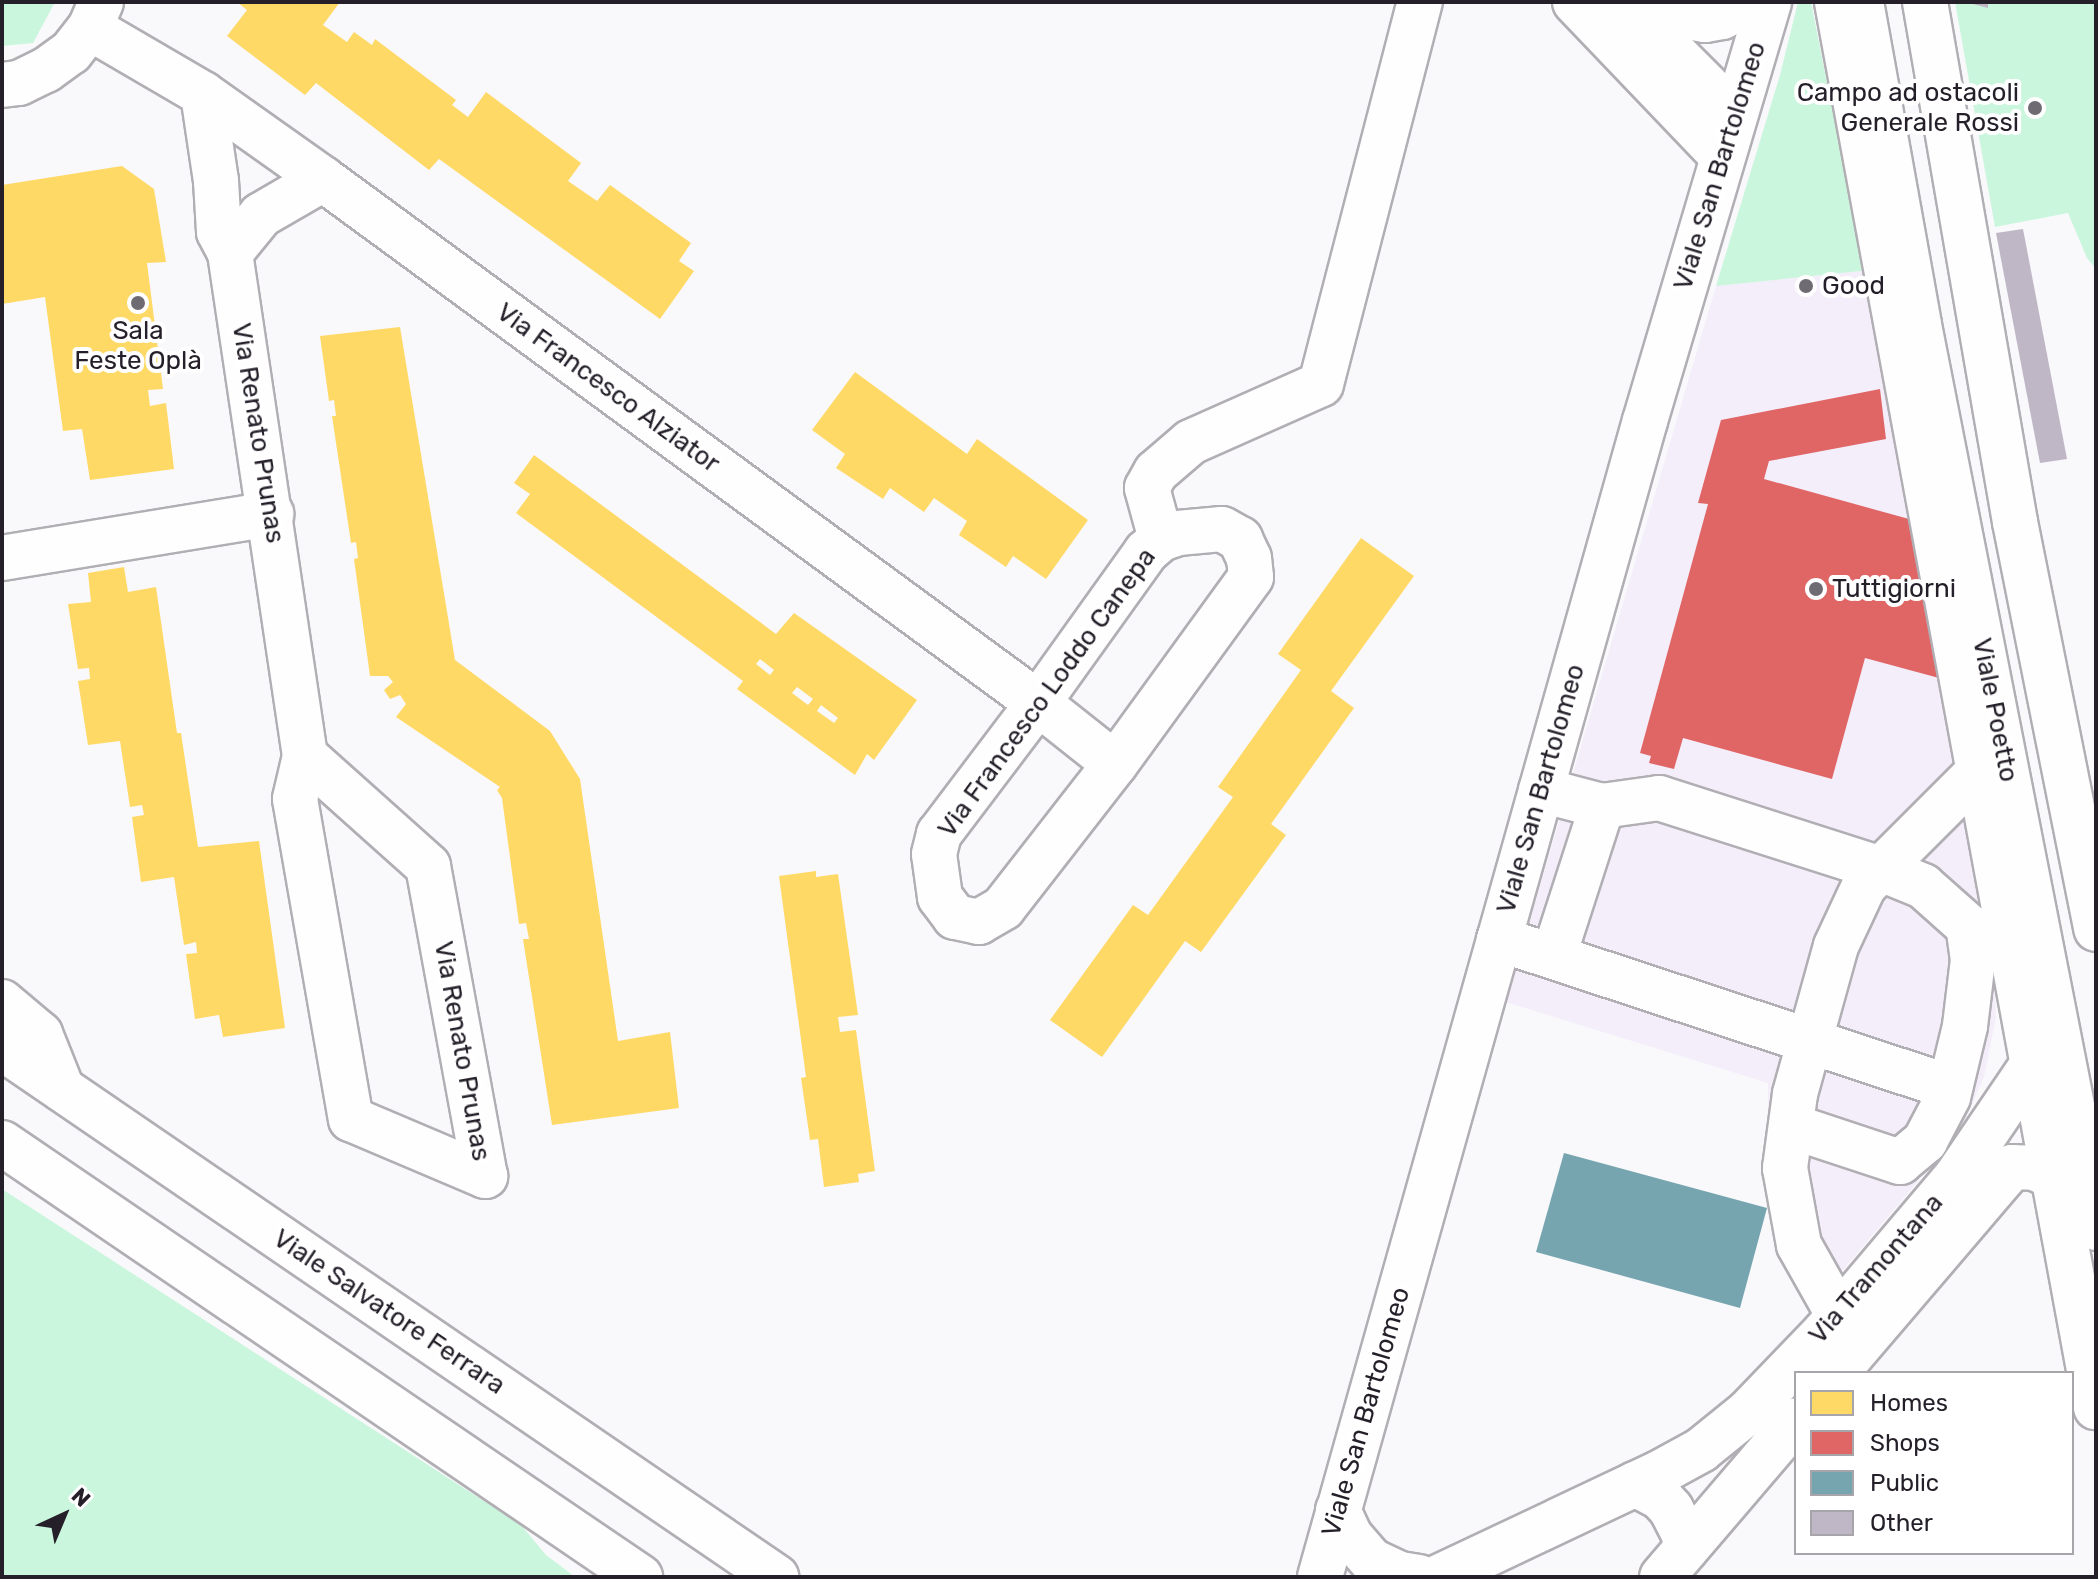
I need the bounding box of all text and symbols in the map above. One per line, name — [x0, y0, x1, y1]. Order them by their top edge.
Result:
street label: Viale San Bartolomeo — [1667, 38, 1773, 294]
place label: Campo ad ostacoli Generale Rossi — [1797, 77, 2019, 138]
marker: Campo ad ostacoli Generale Rossi — [2026, 99, 2044, 117]
place label: Good — [1822, 270, 1885, 302]
marker: Good — [1797, 277, 1815, 295]
marker: Sala Feste Oplà — [129, 294, 147, 312]
street label: Via Francesco Alziator — [490, 296, 726, 480]
place label: Sala Feste Oplà — [74, 315, 202, 376]
street label: Via Renato Prunas — [225, 321, 291, 545]
street label: Via Francesco Loddo Canepa — [932, 542, 1162, 844]
place label: Tuttigiorni — [1832, 573, 1956, 605]
marker: Tuttigiorni — [1807, 580, 1825, 598]
street label: Viale Poetto — [1966, 635, 2024, 785]
street label: Viale San Bartolomeo — [1490, 661, 1592, 917]
street label: Via Renato Prunas — [427, 939, 497, 1163]
street label: Via Tramontana — [1802, 1187, 1950, 1351]
street label: Viale Salvatore Ferrara — [267, 1223, 511, 1401]
street label: Viale San Bartolomeo — [1315, 1284, 1417, 1540]
legend — [1794, 1371, 2074, 1555]
text: Homes — [1870, 1389, 1948, 1417]
text: Shops — [1870, 1429, 1940, 1457]
text: Public — [1870, 1469, 1939, 1497]
north arrow — [24, 1475, 104, 1555]
text: N — [66, 1482, 96, 1513]
text: Other — [1870, 1509, 1933, 1537]

